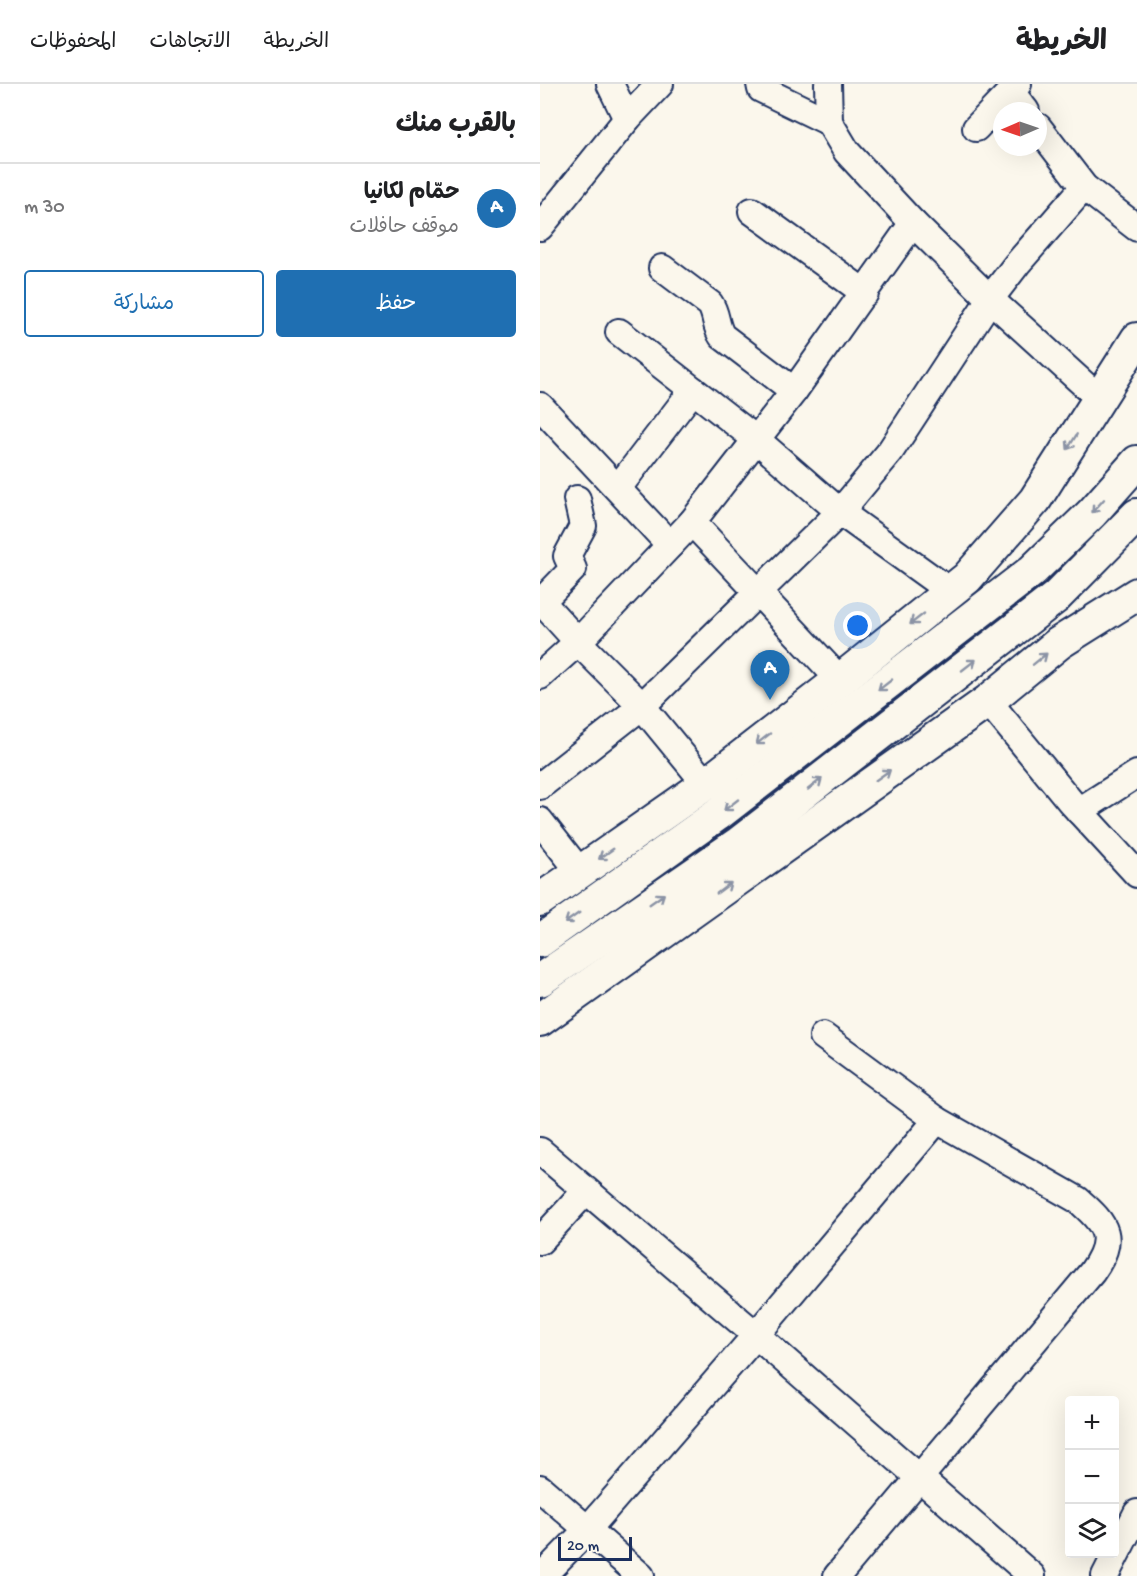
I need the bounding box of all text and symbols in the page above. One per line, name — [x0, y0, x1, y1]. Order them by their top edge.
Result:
text: الخريطة — [1016, 27, 1107, 60]
text: المحفوظات — [30, 31, 116, 56]
text: الاتجاهات — [149, 31, 231, 56]
text: الخريطة — [264, 31, 329, 56]
north arrow — [993, 102, 1047, 156]
text: بالقرب منك — [396, 111, 516, 142]
text: حمّام لكانيا — [364, 181, 459, 207]
text: 30 m — [24, 197, 65, 220]
text: A — [491, 197, 502, 220]
text: موقف حافلات — [350, 217, 459, 240]
button: مشاركة — [24, 270, 264, 337]
button: حفظ — [276, 270, 516, 337]
one-way arrow — [1065, 433, 1077, 450]
one-way arrow — [1091, 498, 1105, 513]
your location — [843, 611, 872, 640]
one-way arrow — [909, 613, 925, 626]
pin: A — [750, 650, 790, 700]
one-way arrow — [1031, 652, 1047, 665]
one-way arrow — [961, 658, 977, 671]
one-way arrow — [877, 679, 893, 692]
one-way arrow — [756, 733, 772, 746]
one-way arrow — [874, 769, 891, 781]
one-way arrow — [806, 778, 822, 790]
one-way arrow — [723, 798, 739, 811]
one-way arrow — [598, 848, 614, 860]
one-way arrow — [716, 882, 732, 894]
one-way arrow — [649, 893, 665, 905]
one-way arrow — [565, 912, 581, 924]
map controls — [1065, 1396, 1119, 1558]
button: + — [1065, 1396, 1119, 1450]
button: − — [1065, 1450, 1119, 1504]
button: layers — [1065, 1504, 1119, 1558]
scale bar — [558, 1534, 632, 1562]
text: 20 m — [567, 1538, 599, 1557]

